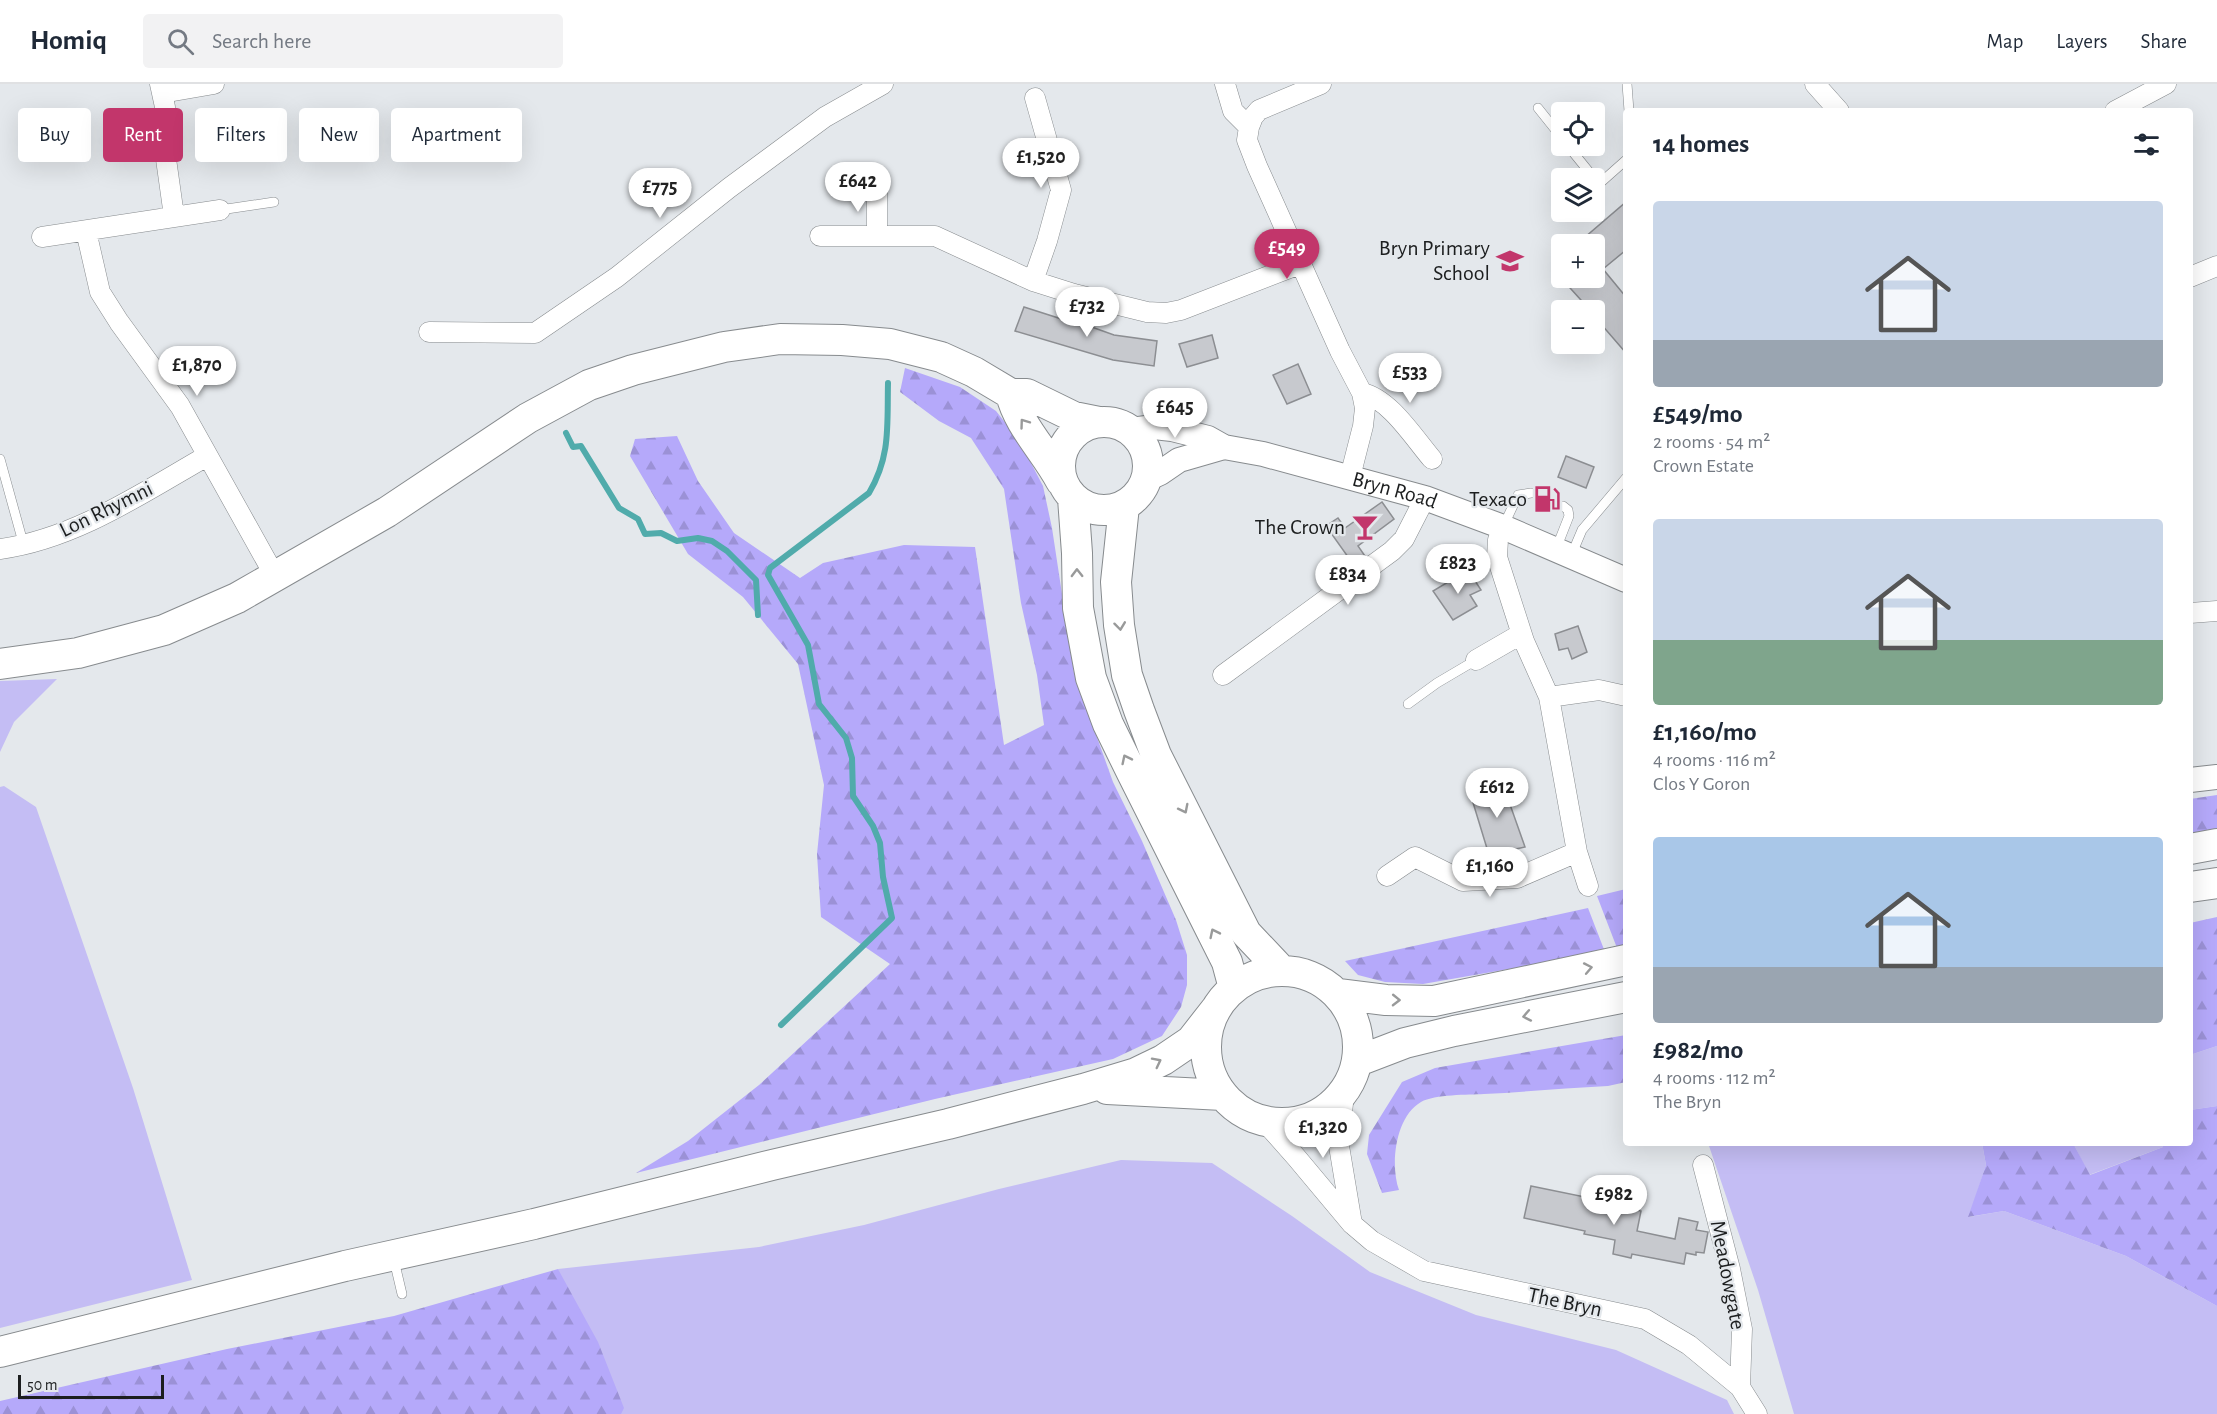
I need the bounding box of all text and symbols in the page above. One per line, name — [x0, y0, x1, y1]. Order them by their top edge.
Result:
search box — [143, 14, 563, 68]
icon: search — [164, 25, 197, 58]
text: Homiq — [30, 27, 107, 55]
text: Search here — [212, 30, 312, 52]
text: Map — [1987, 31, 2023, 52]
text: Layers — [2056, 31, 2107, 52]
text: Share — [2140, 31, 2187, 52]
map controls — [1551, 102, 1605, 354]
button: locate — [1551, 102, 1605, 156]
chip: Buy — [18, 108, 91, 162]
chip: Rent — [103, 108, 183, 162]
chip: Filters — [195, 108, 287, 162]
chip: New — [299, 108, 379, 162]
chip: Apartment — [391, 108, 522, 162]
icon: filters — [2130, 128, 2163, 161]
text: 14 homes — [1653, 131, 1749, 157]
pin: £1,520 — [992, 138, 1090, 189]
text: £1,520 — [1016, 147, 1066, 167]
pin: £642 — [822, 162, 894, 213]
pin: £775 — [624, 168, 696, 219]
button: layers — [1551, 168, 1605, 222]
text: £642 — [839, 171, 877, 191]
text: £775 — [643, 177, 677, 197]
pin: £549 — [1251, 229, 1323, 280]
button: + — [1551, 234, 1605, 288]
place label: Bryn Primary School — [1379, 237, 1491, 284]
text: £549 — [1268, 238, 1306, 258]
icon: home — [1854, 240, 1962, 348]
school or university icon: Bryn Primary School — [1495, 246, 1525, 276]
pin: £732 — [1051, 287, 1123, 338]
text: £732 — [1069, 296, 1105, 316]
button: − — [1551, 300, 1605, 354]
pin: £1,870 — [148, 346, 246, 397]
pin: £533 — [1374, 353, 1446, 404]
text: £1,870 — [172, 355, 222, 375]
text: £533 — [1393, 362, 1427, 382]
pin: £645 — [1139, 388, 1211, 439]
text: £645 — [1156, 397, 1194, 417]
text: £549/mo — [1653, 401, 1743, 427]
one-way arrow — [1020, 418, 1031, 429]
text: 2 rooms · 54 m² — [1653, 432, 1770, 452]
text: Crown Estate — [1653, 456, 1754, 476]
street label: Bryn Road — [1350, 468, 1440, 513]
street label: Lon Rhymni — [56, 477, 156, 541]
fuel station icon: Texaco — [1532, 484, 1562, 514]
place label: Texaco — [1469, 488, 1527, 510]
bar icon: The Crown — [1350, 512, 1380, 542]
place label: The Crown — [1254, 516, 1345, 538]
pin: £823 — [1422, 544, 1494, 595]
text: £823 — [1440, 553, 1476, 573]
pin: £834 — [1312, 555, 1384, 606]
icon: home — [1854, 558, 1962, 666]
text: £834 — [1329, 564, 1367, 584]
one-way arrow — [1071, 568, 1084, 577]
one-way arrow — [1113, 622, 1126, 631]
text: £1,160/mo — [1653, 719, 1757, 745]
text: 4 rooms · 116 m² — [1653, 750, 1776, 770]
one-way arrow — [1121, 755, 1133, 766]
pin: £612 — [1461, 768, 1533, 819]
text: Clos Y Goron — [1653, 774, 1750, 794]
text: £612 — [1479, 777, 1515, 797]
one-way arrow — [1176, 803, 1188, 814]
pin: £1,160 — [1441, 847, 1539, 898]
text: £1,160 — [1466, 856, 1514, 876]
icon: home — [1854, 876, 1962, 984]
one-way arrow — [1209, 929, 1221, 940]
one-way arrow — [1583, 962, 1593, 975]
one-way arrow — [1392, 994, 1401, 1006]
one-way arrow — [1523, 1009, 1533, 1022]
text: £982/mo — [1653, 1037, 1743, 1063]
one-way arrow — [1151, 1058, 1162, 1069]
text: 4 rooms · 112 m² — [1653, 1068, 1776, 1088]
text: The Bryn — [1653, 1092, 1722, 1112]
pin: £1,320 — [1274, 1108, 1372, 1159]
text: £1,320 — [1298, 1117, 1348, 1137]
pin: £982 — [1578, 1175, 1650, 1226]
text: £982 — [1595, 1184, 1633, 1204]
street label: Meadowgate — [1707, 1218, 1749, 1332]
street label: The Bryn — [1526, 1283, 1604, 1321]
scale bar — [18, 1372, 164, 1400]
text: 50 m — [27, 1377, 58, 1393]

